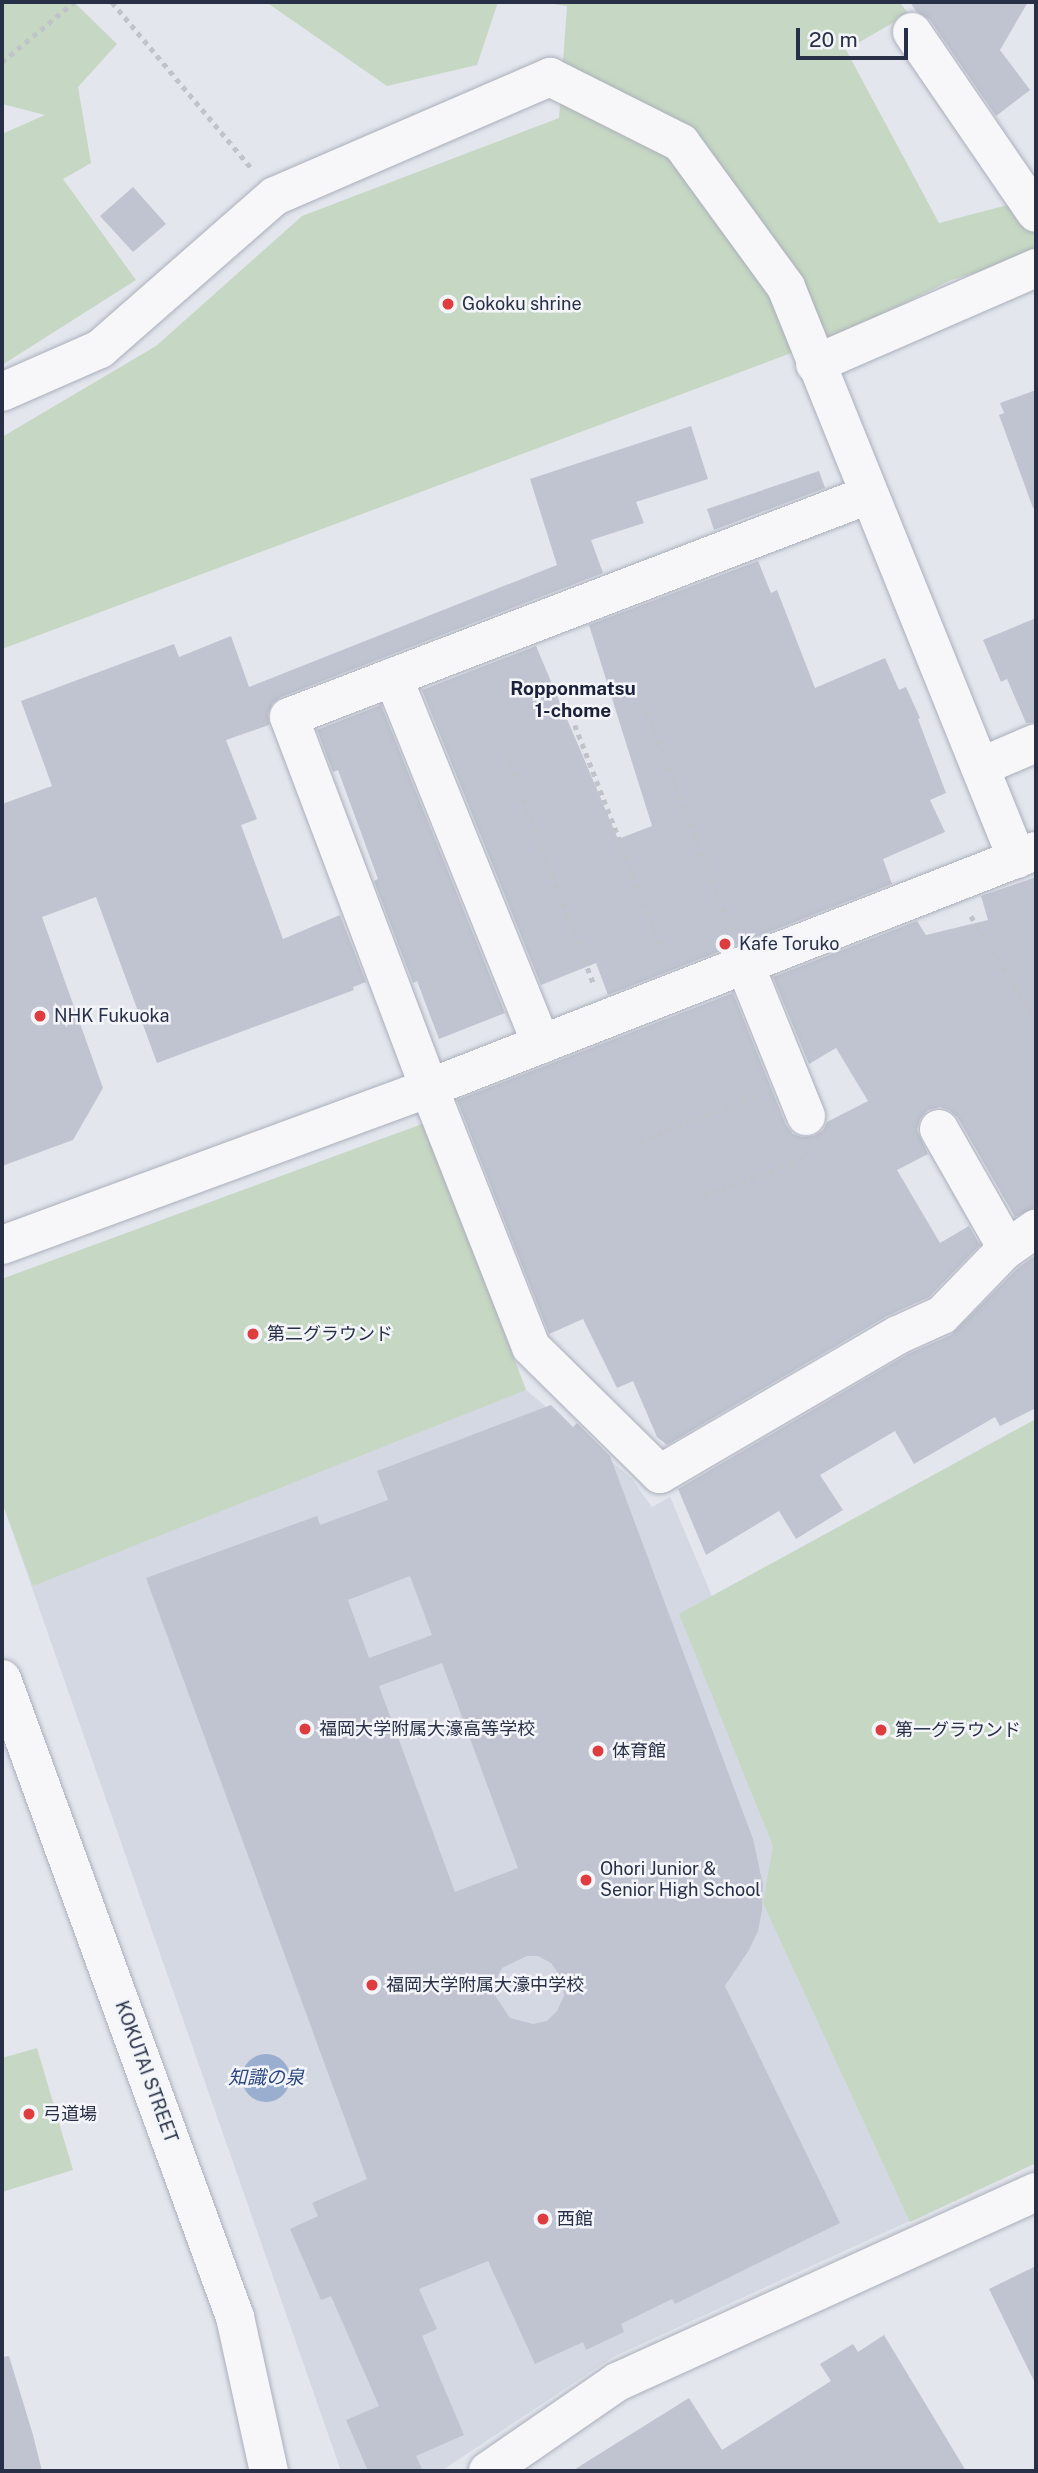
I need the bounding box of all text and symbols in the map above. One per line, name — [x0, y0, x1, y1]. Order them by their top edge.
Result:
scale bar — [800, 14, 912, 58]
text: 20 m — [809, 27, 858, 52]
place label: Gokoku shrine — [462, 293, 582, 315]
marker: Gokoku shrine — [440, 296, 456, 312]
district label: Ropponmatsu 1-chome — [510, 678, 636, 722]
place label: Kafe Toruko — [739, 933, 839, 955]
marker: Kafe Toruko — [717, 936, 733, 952]
place label: NHK Fukuoka — [54, 1005, 169, 1027]
marker: NHK Fukuoka — [32, 1008, 48, 1024]
place label: 第二グラウンド — [267, 1323, 393, 1345]
marker: 第二グラウンド — [245, 1326, 261, 1342]
place label: 福岡大学附属大濠高等学校 — [319, 1718, 535, 1740]
place label: 第一グラウンド — [895, 1719, 1021, 1741]
marker: 福岡大学附属大濠高等学校 — [297, 1721, 313, 1737]
marker: 第一グラウンド — [873, 1722, 889, 1738]
place label: 体育館 — [612, 1740, 666, 1762]
marker: 体育館 — [590, 1743, 606, 1759]
place label: Ohori Junior & Senior High School — [600, 1859, 761, 1902]
marker: Ohori Junior & Senior High School — [578, 1872, 594, 1888]
place label: 福岡大学附属大濠中学校 — [386, 1974, 584, 1996]
marker: 福岡大学附属大濠中学校 — [364, 1977, 380, 1993]
street label: KOKUTAI STREET — [110, 1998, 182, 2146]
water label: 知識の泉 — [228, 2067, 304, 2089]
place label: 弓道場 — [43, 2103, 97, 2125]
marker: 弓道場 — [21, 2106, 37, 2122]
place label: 西館 — [557, 2208, 593, 2230]
marker: 西館 — [535, 2211, 551, 2227]

